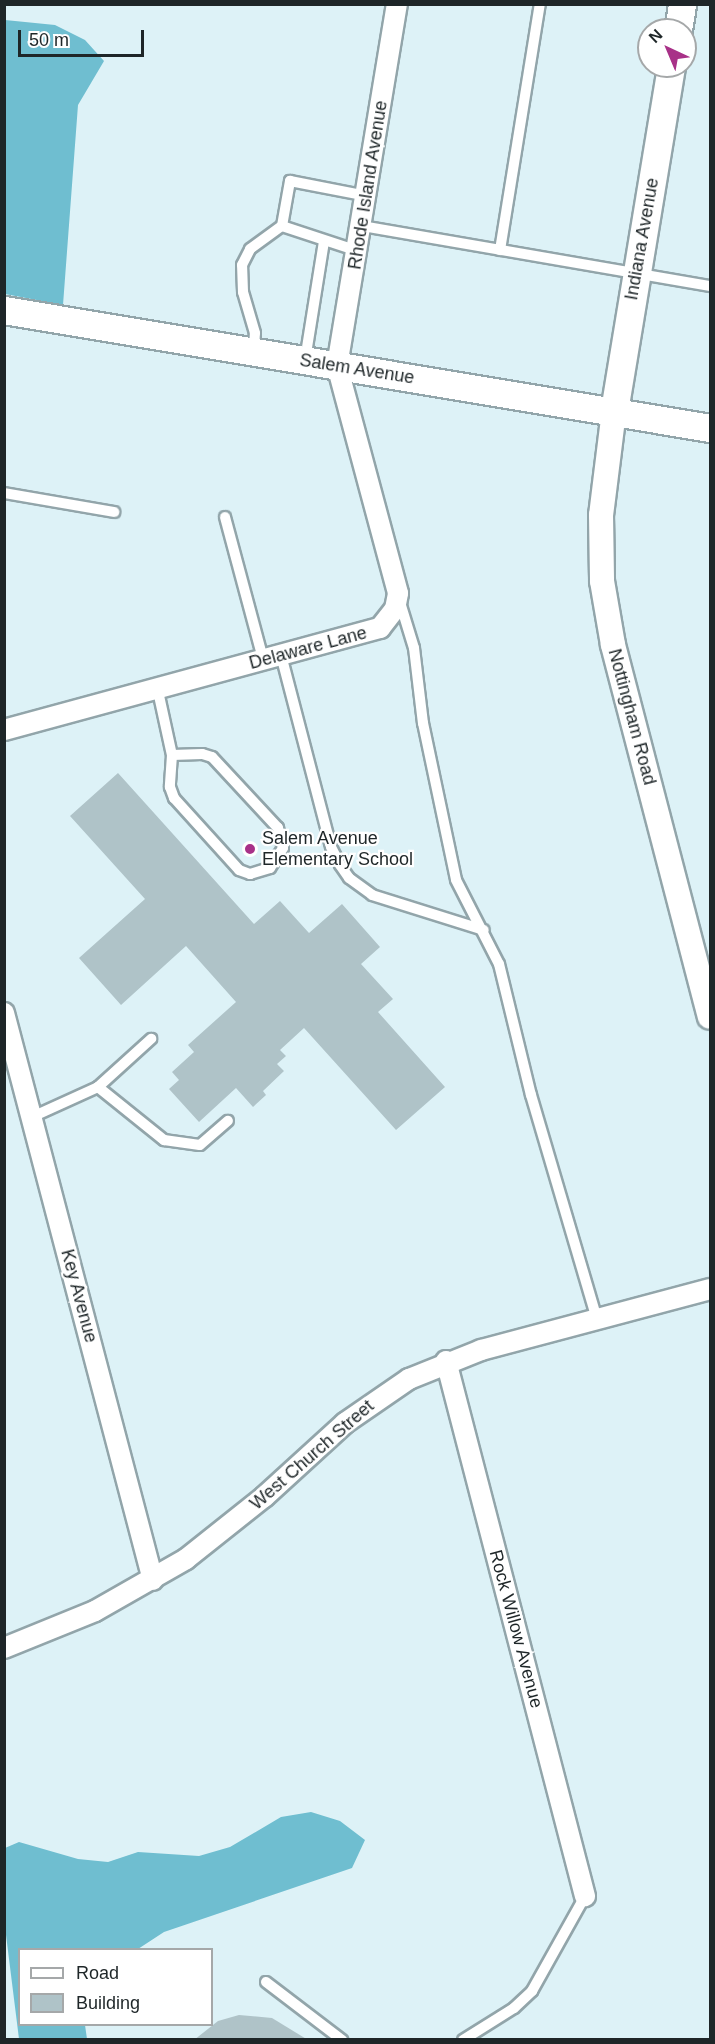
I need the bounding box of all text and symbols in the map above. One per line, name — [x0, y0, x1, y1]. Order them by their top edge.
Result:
scale bar — [21, 18, 147, 56]
north arrow — [637, 18, 697, 78]
text: N — [645, 26, 666, 46]
text: 50 m — [29, 30, 69, 50]
street label: Rhode Island Avenue — [344, 98, 392, 272]
street label: Indiana Avenue — [621, 176, 663, 302]
street label: Salem Avenue — [298, 349, 416, 389]
street label: Delaware Lane — [247, 622, 369, 674]
street label: Nottingham Road — [603, 647, 661, 787]
place label: Salem Avenue Elementary School — [262, 828, 413, 870]
marker: Salem Avenue Elementary School — [243, 842, 257, 856]
street label: Key Avenue — [56, 1246, 102, 1346]
street label: West Church Street — [246, 1395, 378, 1515]
street label: Rock Willow Avenue — [484, 1547, 548, 1711]
legend — [18, 1948, 213, 2026]
text: Road — [76, 1963, 119, 1983]
text: Building — [76, 1993, 140, 2013]

